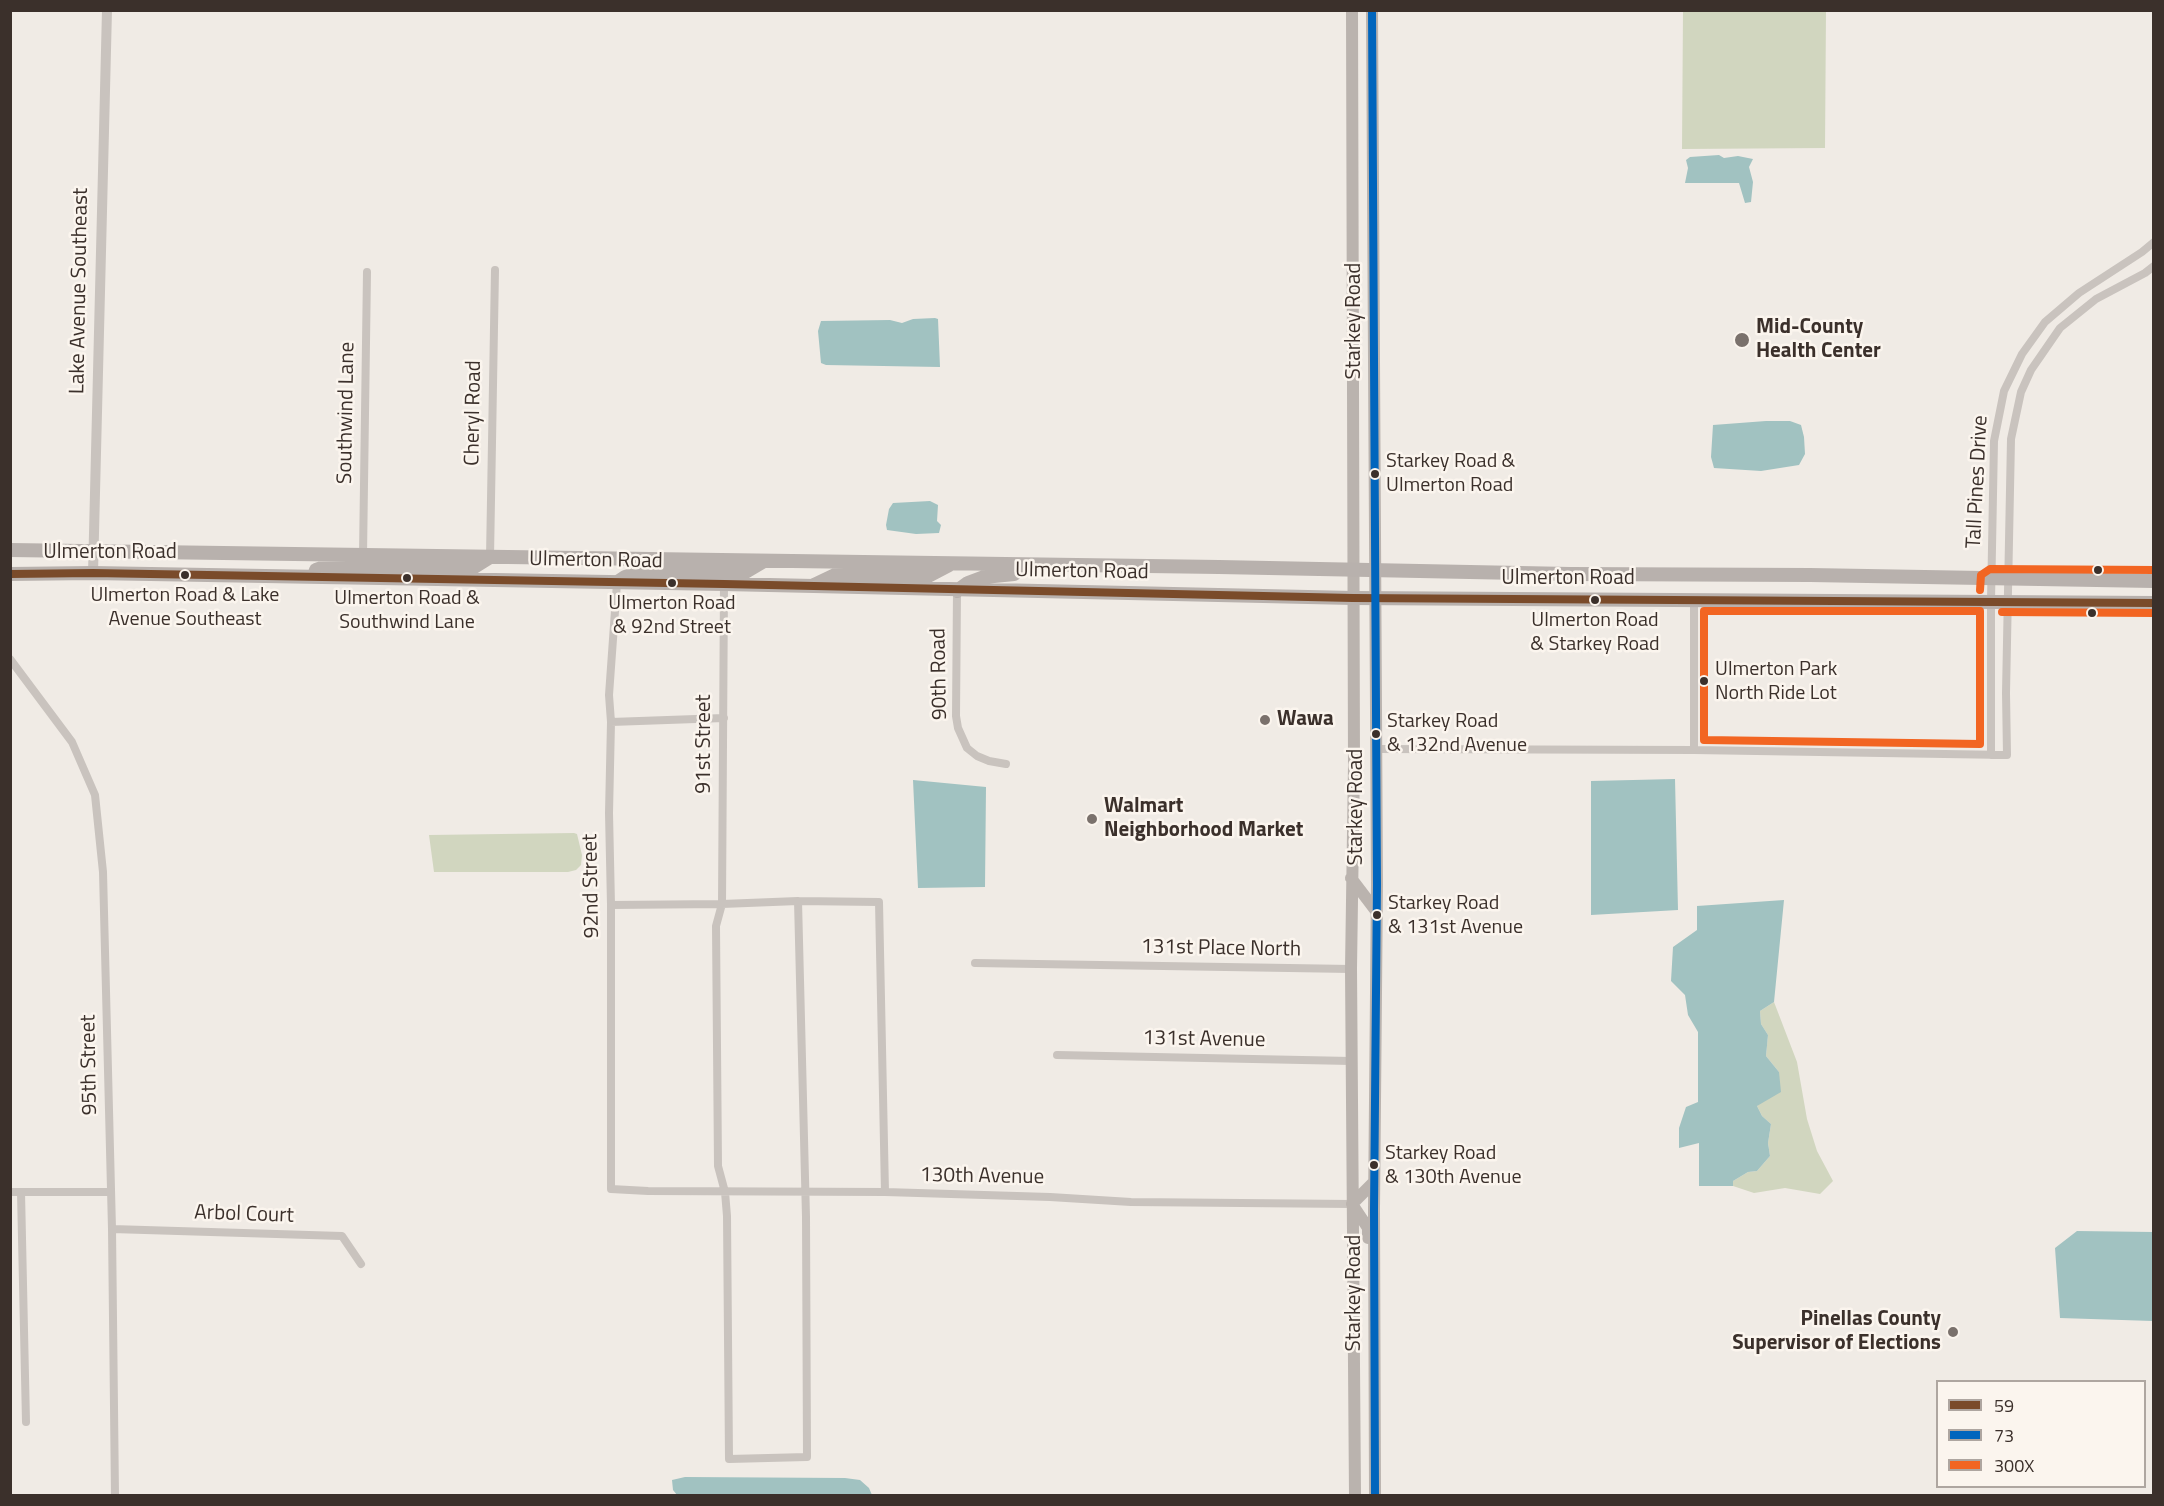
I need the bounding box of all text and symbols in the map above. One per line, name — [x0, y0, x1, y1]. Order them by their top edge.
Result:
street label: Lake Avenue Southeast — [66, 188, 94, 394]
street label: Starkey Road — [1342, 263, 1368, 379]
place label: Mid-County Health Center — [1756, 315, 1881, 365]
marker: Mid-County Health Center — [1733, 331, 1751, 349]
street label: Southwind Lane — [333, 342, 361, 484]
street label: Cheryl Road — [460, 360, 488, 466]
street label: Tall Pines Drive — [1962, 415, 1994, 549]
place label: Starkey Road & Ulmerton Road — [1386, 450, 1515, 497]
marker: Starkey Road & Ulmerton Road — [1369, 468, 1381, 480]
street label: Ulmerton Road — [43, 540, 177, 566]
street label: Ulmerton Road — [529, 547, 663, 575]
street label: Ulmerton Road — [1015, 558, 1149, 586]
unlabelled marker — [2092, 564, 2104, 576]
street label: Ulmerton Road — [1501, 566, 1635, 592]
marker: Ulmerton Road & Lake Avenue Southeast — [179, 569, 191, 581]
marker: Ulmerton Road & Southwind Lane — [401, 572, 413, 584]
marker: Ulmerton Road & 92nd Street — [666, 577, 678, 589]
place label: Ulmerton Road & Lake Avenue Southeast — [91, 584, 279, 631]
place label: Ulmerton Road & Southwind Lane — [334, 587, 480, 634]
place label: Ulmerton Road & 92nd Street — [608, 592, 736, 639]
marker: Ulmerton Road & Starkey Road — [1589, 594, 1601, 606]
unlabelled marker — [2086, 607, 2098, 619]
place label: Ulmerton Road & Starkey Road — [1530, 609, 1660, 656]
street label: 90th Road — [927, 628, 953, 720]
place label: Ulmerton Park North Ride Lot — [1715, 658, 1837, 705]
marker: Ulmerton Park North Ride Lot — [1698, 675, 1710, 687]
street label: 91st Street — [692, 694, 718, 794]
place label: Wawa — [1277, 707, 1334, 733]
place label: Starkey Road & 132nd Avenue — [1387, 710, 1527, 757]
marker: Wawa — [1258, 713, 1272, 727]
marker: Starkey Road & 132nd Avenue — [1370, 728, 1382, 740]
street label: Starkey Road — [1344, 749, 1370, 865]
place label: Walmart Neighborhood Market — [1104, 794, 1303, 844]
marker: Walmart Neighborhood Market — [1085, 812, 1099, 826]
street label: 92nd Street — [578, 833, 606, 939]
place label: Starkey Road & 131st Avenue — [1388, 892, 1523, 939]
marker: Starkey Road & 131st Avenue — [1371, 909, 1383, 921]
street label: 131st Place North — [1141, 935, 1301, 963]
street label: 95th Street — [77, 1014, 103, 1116]
street label: 131st Avenue — [1142, 1026, 1266, 1054]
place label: Starkey Road & 130th Avenue — [1385, 1142, 1521, 1189]
marker: Starkey Road & 130th Avenue — [1368, 1159, 1380, 1171]
street label: 130th Avenue — [920, 1163, 1044, 1191]
street label: Arbol Court — [194, 1201, 294, 1229]
street label: Starkey Road — [1342, 1235, 1368, 1351]
place label: Pinellas County Supervisor of Elections — [1732, 1307, 1941, 1357]
marker: Pinellas County Supervisor of Elections — [1946, 1325, 1960, 1339]
legend — [1936, 1380, 2146, 1488]
text: 59 — [1994, 1392, 2014, 1419]
text: 73 — [1994, 1422, 2014, 1449]
text: 300X — [1994, 1452, 2034, 1479]

